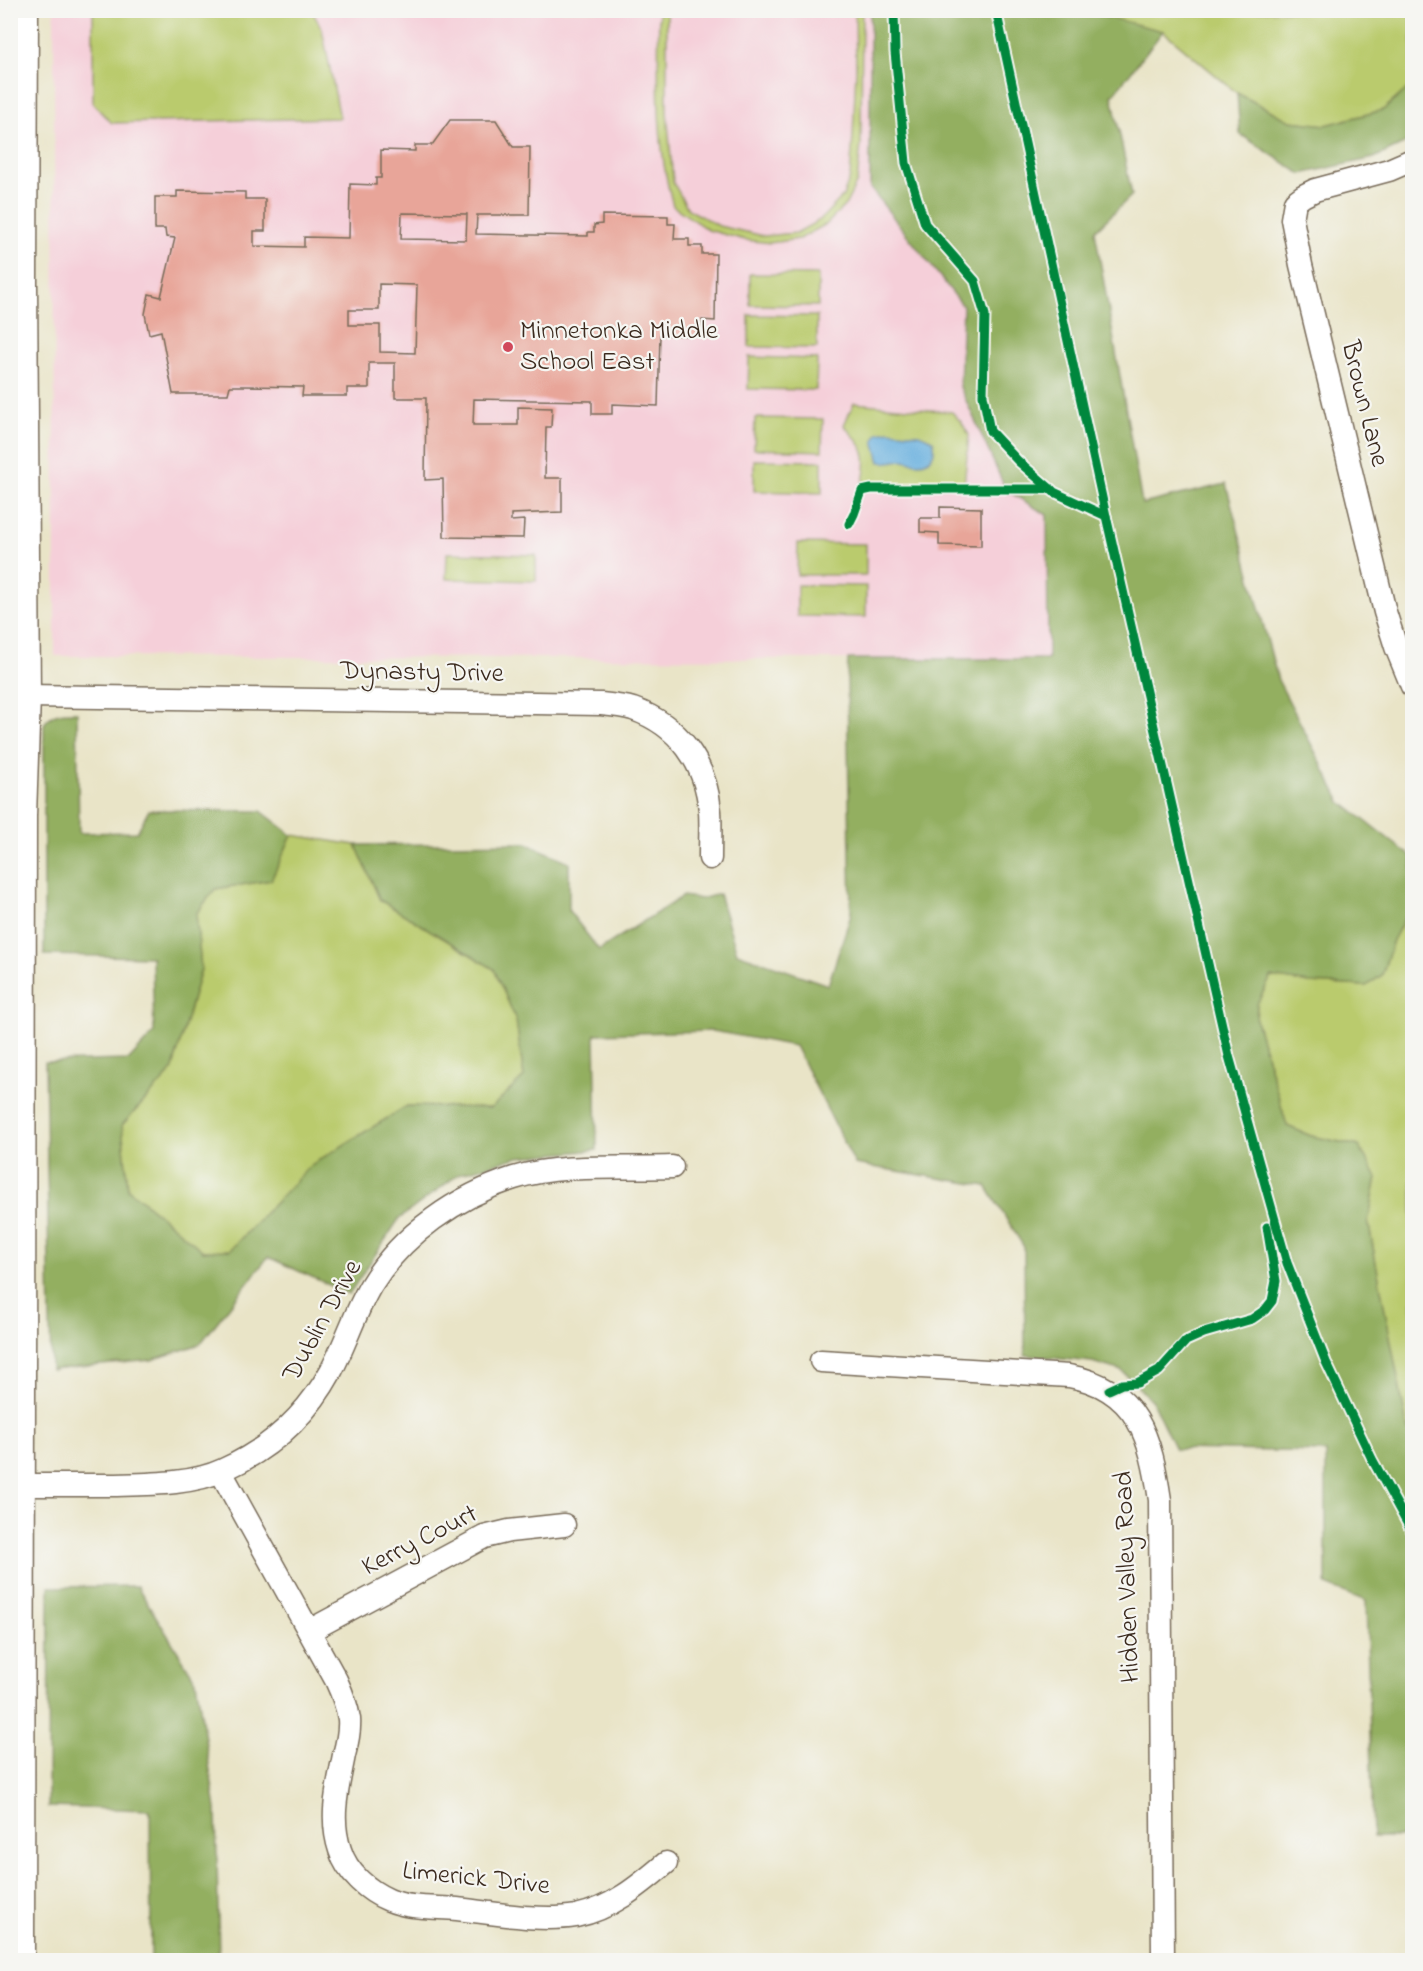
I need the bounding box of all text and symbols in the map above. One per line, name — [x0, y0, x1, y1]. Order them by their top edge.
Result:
place label: Minnetonka Middle School East — [520, 312, 719, 382]
street label: Brown Lane — [1329, 336, 1399, 472]
marker: Minnetonka Middle School East — [501, 340, 515, 354]
street label: Dynasty Drive — [339, 652, 505, 694]
street label: Dublin Drive — [273, 1252, 373, 1390]
street label: Hidden Valley Road — [1105, 1470, 1151, 1684]
street label: Kerry Court — [355, 1495, 485, 1587]
street label: Limerick Drive — [400, 1852, 553, 1906]

